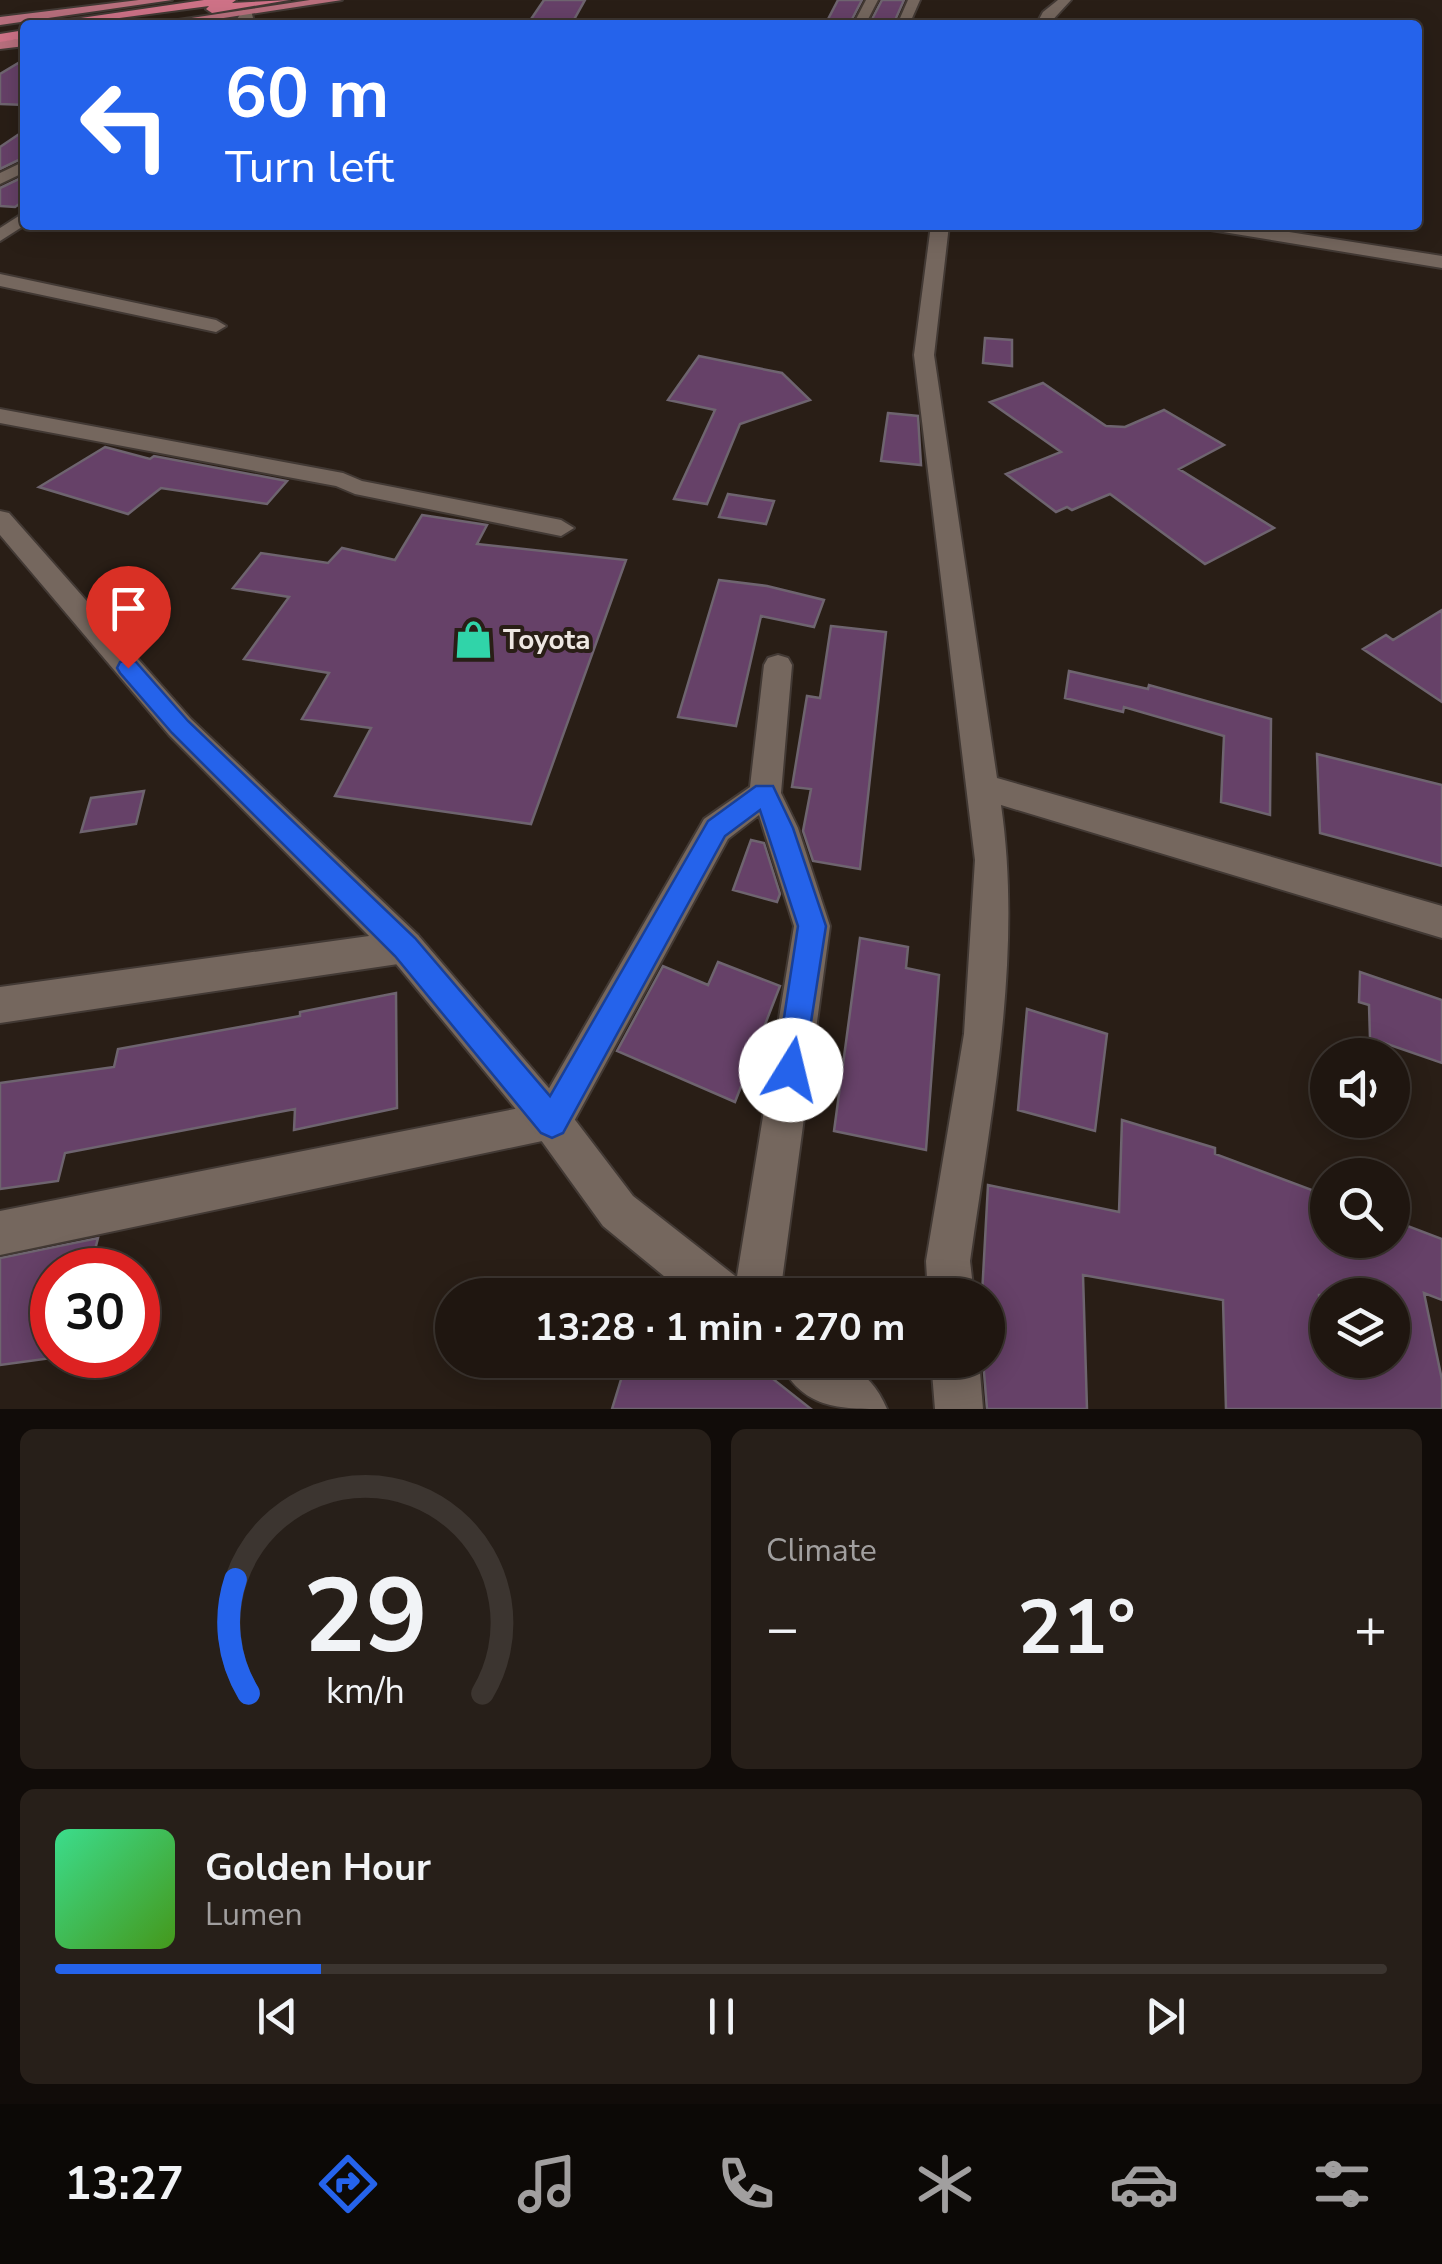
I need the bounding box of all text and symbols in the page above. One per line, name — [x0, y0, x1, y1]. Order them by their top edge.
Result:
text: 60 m — [225, 46, 389, 142]
icon: left — [60, 60, 190, 190]
text: Turn left — [225, 137, 394, 198]
pin — [86, 566, 171, 669]
icon: arrive — [101, 581, 156, 636]
shop icon: Toyota — [452, 618, 494, 660]
place label: Toyota — [503, 621, 591, 659]
position arrow — [739, 1018, 843, 1122]
map controls — [1310, 1038, 1410, 1378]
button: sound — [1310, 1038, 1410, 1138]
button: search — [1310, 1158, 1410, 1258]
speed limit sign: 30 — [30, 1248, 160, 1378]
button: layers — [1310, 1278, 1410, 1378]
text: 13:28 · 1 min · 270 m — [535, 1302, 905, 1353]
text: Climate — [766, 1529, 877, 1572]
text: 29 — [303, 1546, 428, 1688]
text: 21° — [1017, 1577, 1136, 1679]
text: − — [766, 1591, 799, 1666]
text: + — [1354, 1591, 1387, 1666]
text: km/h — [326, 1667, 405, 1716]
text: Golden Hour — [205, 1842, 431, 1893]
text: Lumen — [205, 1893, 303, 1936]
icon: previous — [250, 1989, 305, 2044]
icon: pause — [694, 1989, 749, 2044]
icon: next — [1138, 1989, 1193, 2044]
icon: directions — [313, 2149, 383, 2219]
icon: music — [512, 2149, 582, 2219]
icon: phone — [711, 2149, 781, 2219]
icon: climate — [910, 2149, 980, 2219]
icon: car — [1109, 2149, 1179, 2219]
icon: filters — [1307, 2149, 1377, 2219]
text: 13:27 — [64, 2154, 184, 2215]

